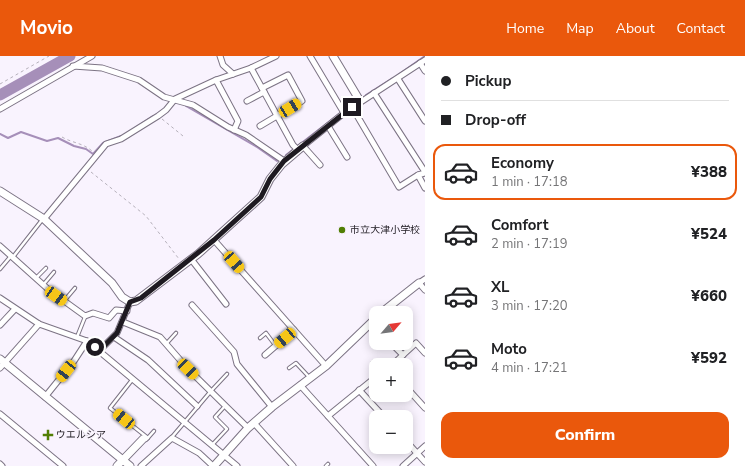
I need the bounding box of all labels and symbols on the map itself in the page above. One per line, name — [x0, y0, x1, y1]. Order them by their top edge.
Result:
car — [277, 97, 303, 119]
route end — [343, 98, 361, 116]
place label: 市立大津小学校 — [350, 223, 420, 237]
marker: 市立大津小学校 — [337, 225, 347, 235]
car — [222, 249, 246, 275]
car — [43, 284, 69, 308]
north arrow — [369, 306, 413, 350]
car — [272, 326, 298, 350]
route start — [86, 338, 104, 356]
car — [175, 356, 201, 382]
car — [54, 358, 78, 384]
car — [111, 407, 137, 431]
place label: ウエルシア — [56, 428, 106, 442]
marker: ウエルシア — [43, 430, 53, 440]

